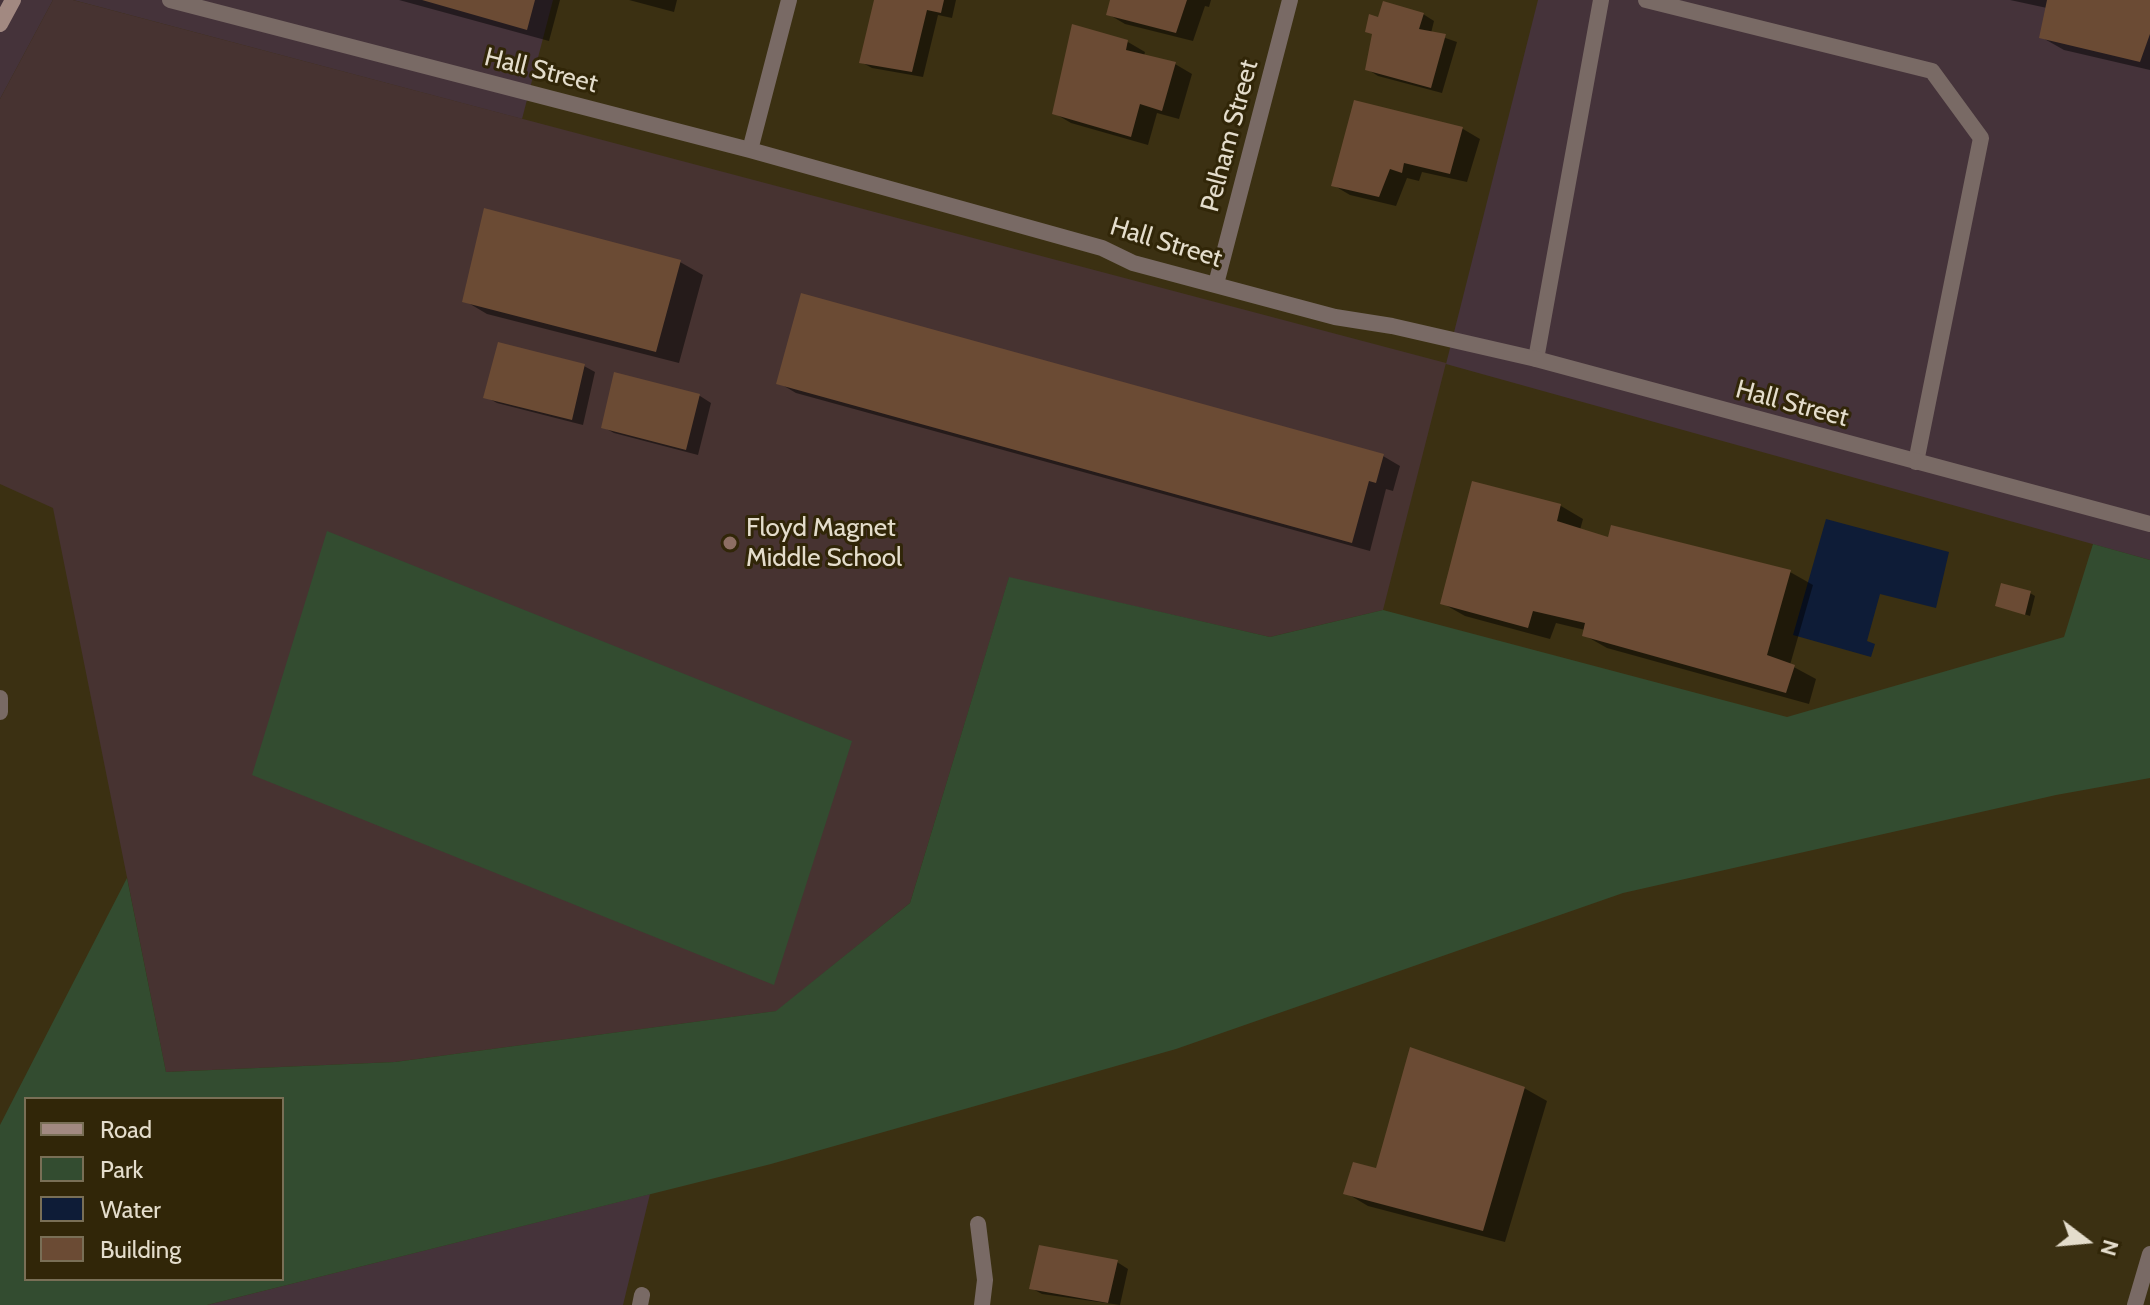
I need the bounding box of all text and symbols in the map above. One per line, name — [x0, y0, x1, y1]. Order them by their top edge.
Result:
street label: Hall Street — [481, 42, 601, 100]
street label: Pelham Street — [1195, 57, 1265, 215]
street label: Hall Street — [1106, 211, 1226, 275]
street label: Hall Street — [1732, 374, 1852, 434]
place label: Floyd Magnet Middle School — [746, 512, 902, 574]
marker: Floyd Magnet Middle School — [721, 534, 739, 552]
legend — [24, 1097, 284, 1281]
text: Road — [100, 1115, 152, 1144]
text: Park — [100, 1155, 143, 1184]
text: Water — [100, 1195, 161, 1224]
north arrow — [2046, 1201, 2126, 1281]
text: Building — [100, 1235, 181, 1264]
text: N — [2094, 1237, 2125, 1259]

